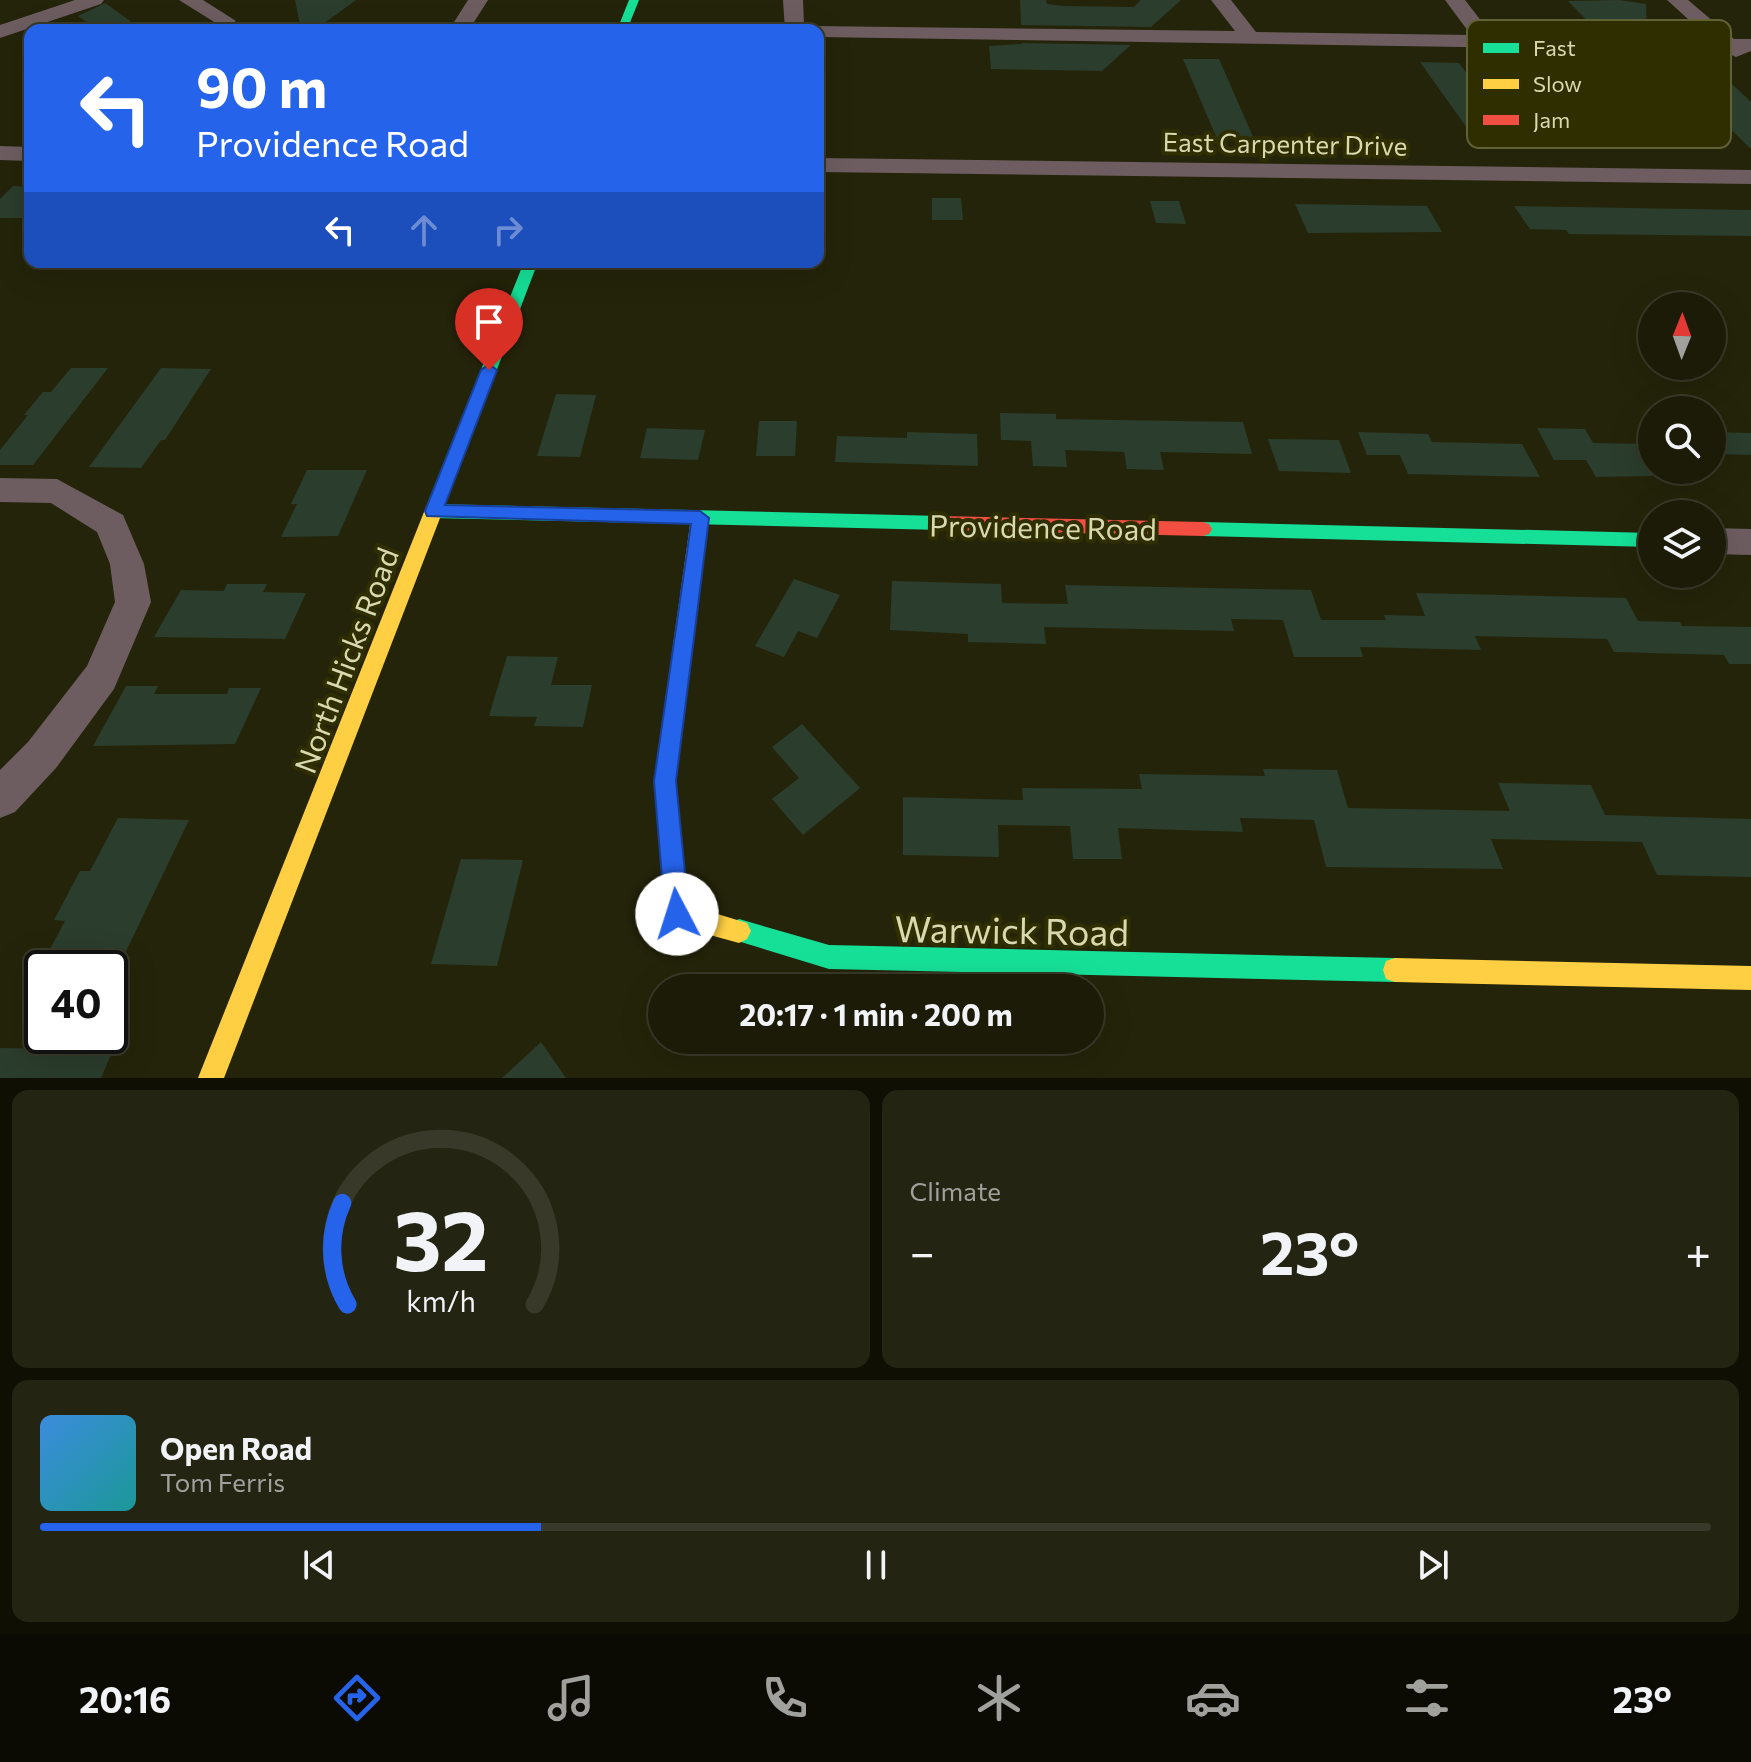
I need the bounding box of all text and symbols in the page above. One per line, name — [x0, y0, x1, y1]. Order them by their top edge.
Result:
legend — [1467, 20, 1731, 148]
text: Fast — [1533, 34, 1576, 61]
text: 90 m — [196, 51, 327, 120]
icon: left — [64, 56, 168, 160]
text: Slow — [1533, 70, 1582, 97]
text: Jam — [1533, 106, 1570, 133]
text: Providence Road — [196, 120, 469, 164]
street label: East Carpenter Drive — [1162, 125, 1408, 161]
icon: left — [318, 208, 362, 252]
icon: ahead — [402, 208, 446, 252]
icon: right — [486, 208, 530, 252]
pin — [455, 288, 523, 370]
north arrow — [1638, 292, 1726, 380]
map controls — [1638, 292, 1726, 588]
icon: arrive — [467, 300, 511, 344]
button: search — [1638, 396, 1726, 484]
button: layers — [1638, 500, 1726, 588]
street label: Providence Road — [929, 506, 1157, 546]
street label: North Hicks Road — [285, 542, 405, 778]
position arrow — [635, 872, 719, 956]
street label: Warwick Road — [894, 905, 1130, 953]
speed limit sign: 40 — [24, 950, 128, 1054]
text: 20:17 · 1 min · 200 m — [739, 995, 1013, 1032]
text: Climate — [910, 1175, 1001, 1206]
text: 32 — [393, 1186, 488, 1288]
text: 23° — [1260, 1214, 1359, 1287]
text: − — [910, 1224, 935, 1278]
text: + — [1685, 1224, 1711, 1278]
text: km/h — [406, 1283, 476, 1318]
text: Open Road — [160, 1429, 312, 1466]
text: Tom Ferris — [160, 1466, 285, 1497]
icon: previous — [297, 1543, 341, 1587]
icon: pause — [854, 1543, 898, 1587]
icon: next — [1411, 1543, 1455, 1587]
icon: directions — [329, 1670, 385, 1726]
icon: music — [543, 1670, 599, 1726]
icon: phone — [757, 1670, 813, 1726]
icon: climate — [971, 1670, 1027, 1726]
icon: car — [1185, 1670, 1241, 1726]
icon: filters — [1399, 1670, 1455, 1726]
text: 20:16 — [79, 1676, 171, 1720]
text: 23° — [1613, 1676, 1672, 1720]

